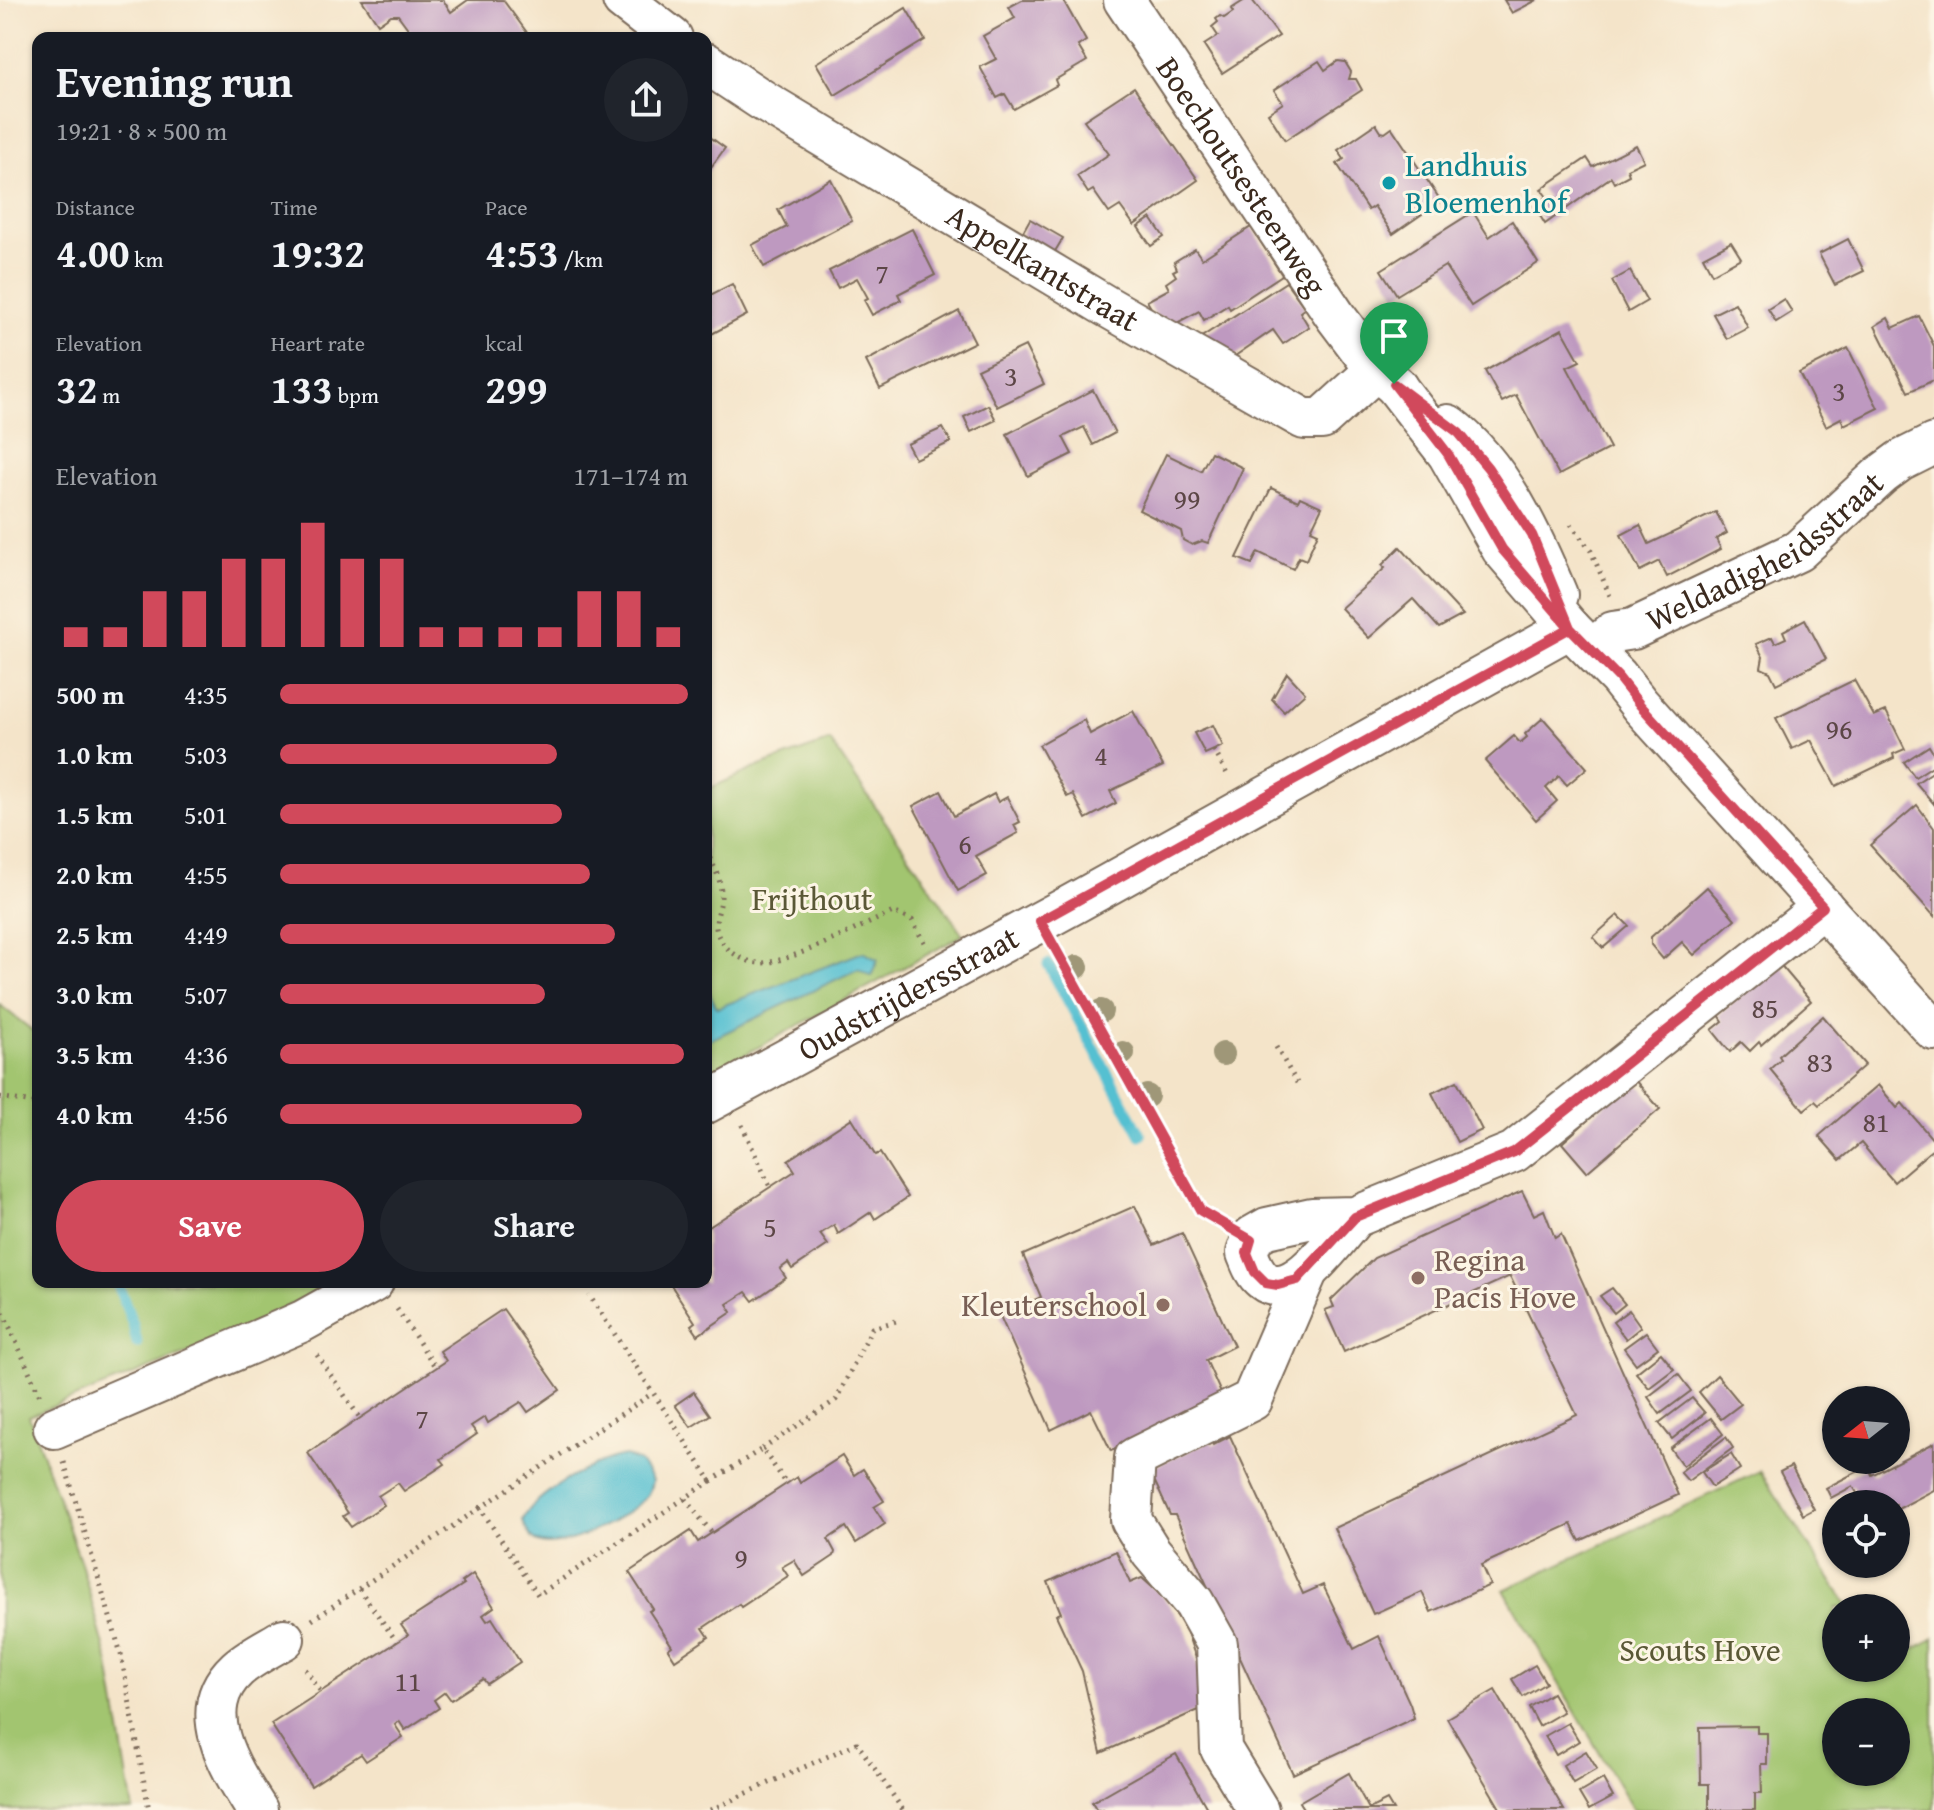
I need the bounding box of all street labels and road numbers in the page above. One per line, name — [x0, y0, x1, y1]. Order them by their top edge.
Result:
street label: Boechoutsesteenweg — [1145, 47, 1339, 305]
street label: Appelkantstraat — [938, 192, 1148, 343]
street label: Weldadigheidsstraat — [1638, 460, 1894, 643]
street label: Oudstrijdersstraat — [789, 914, 1027, 1072]

